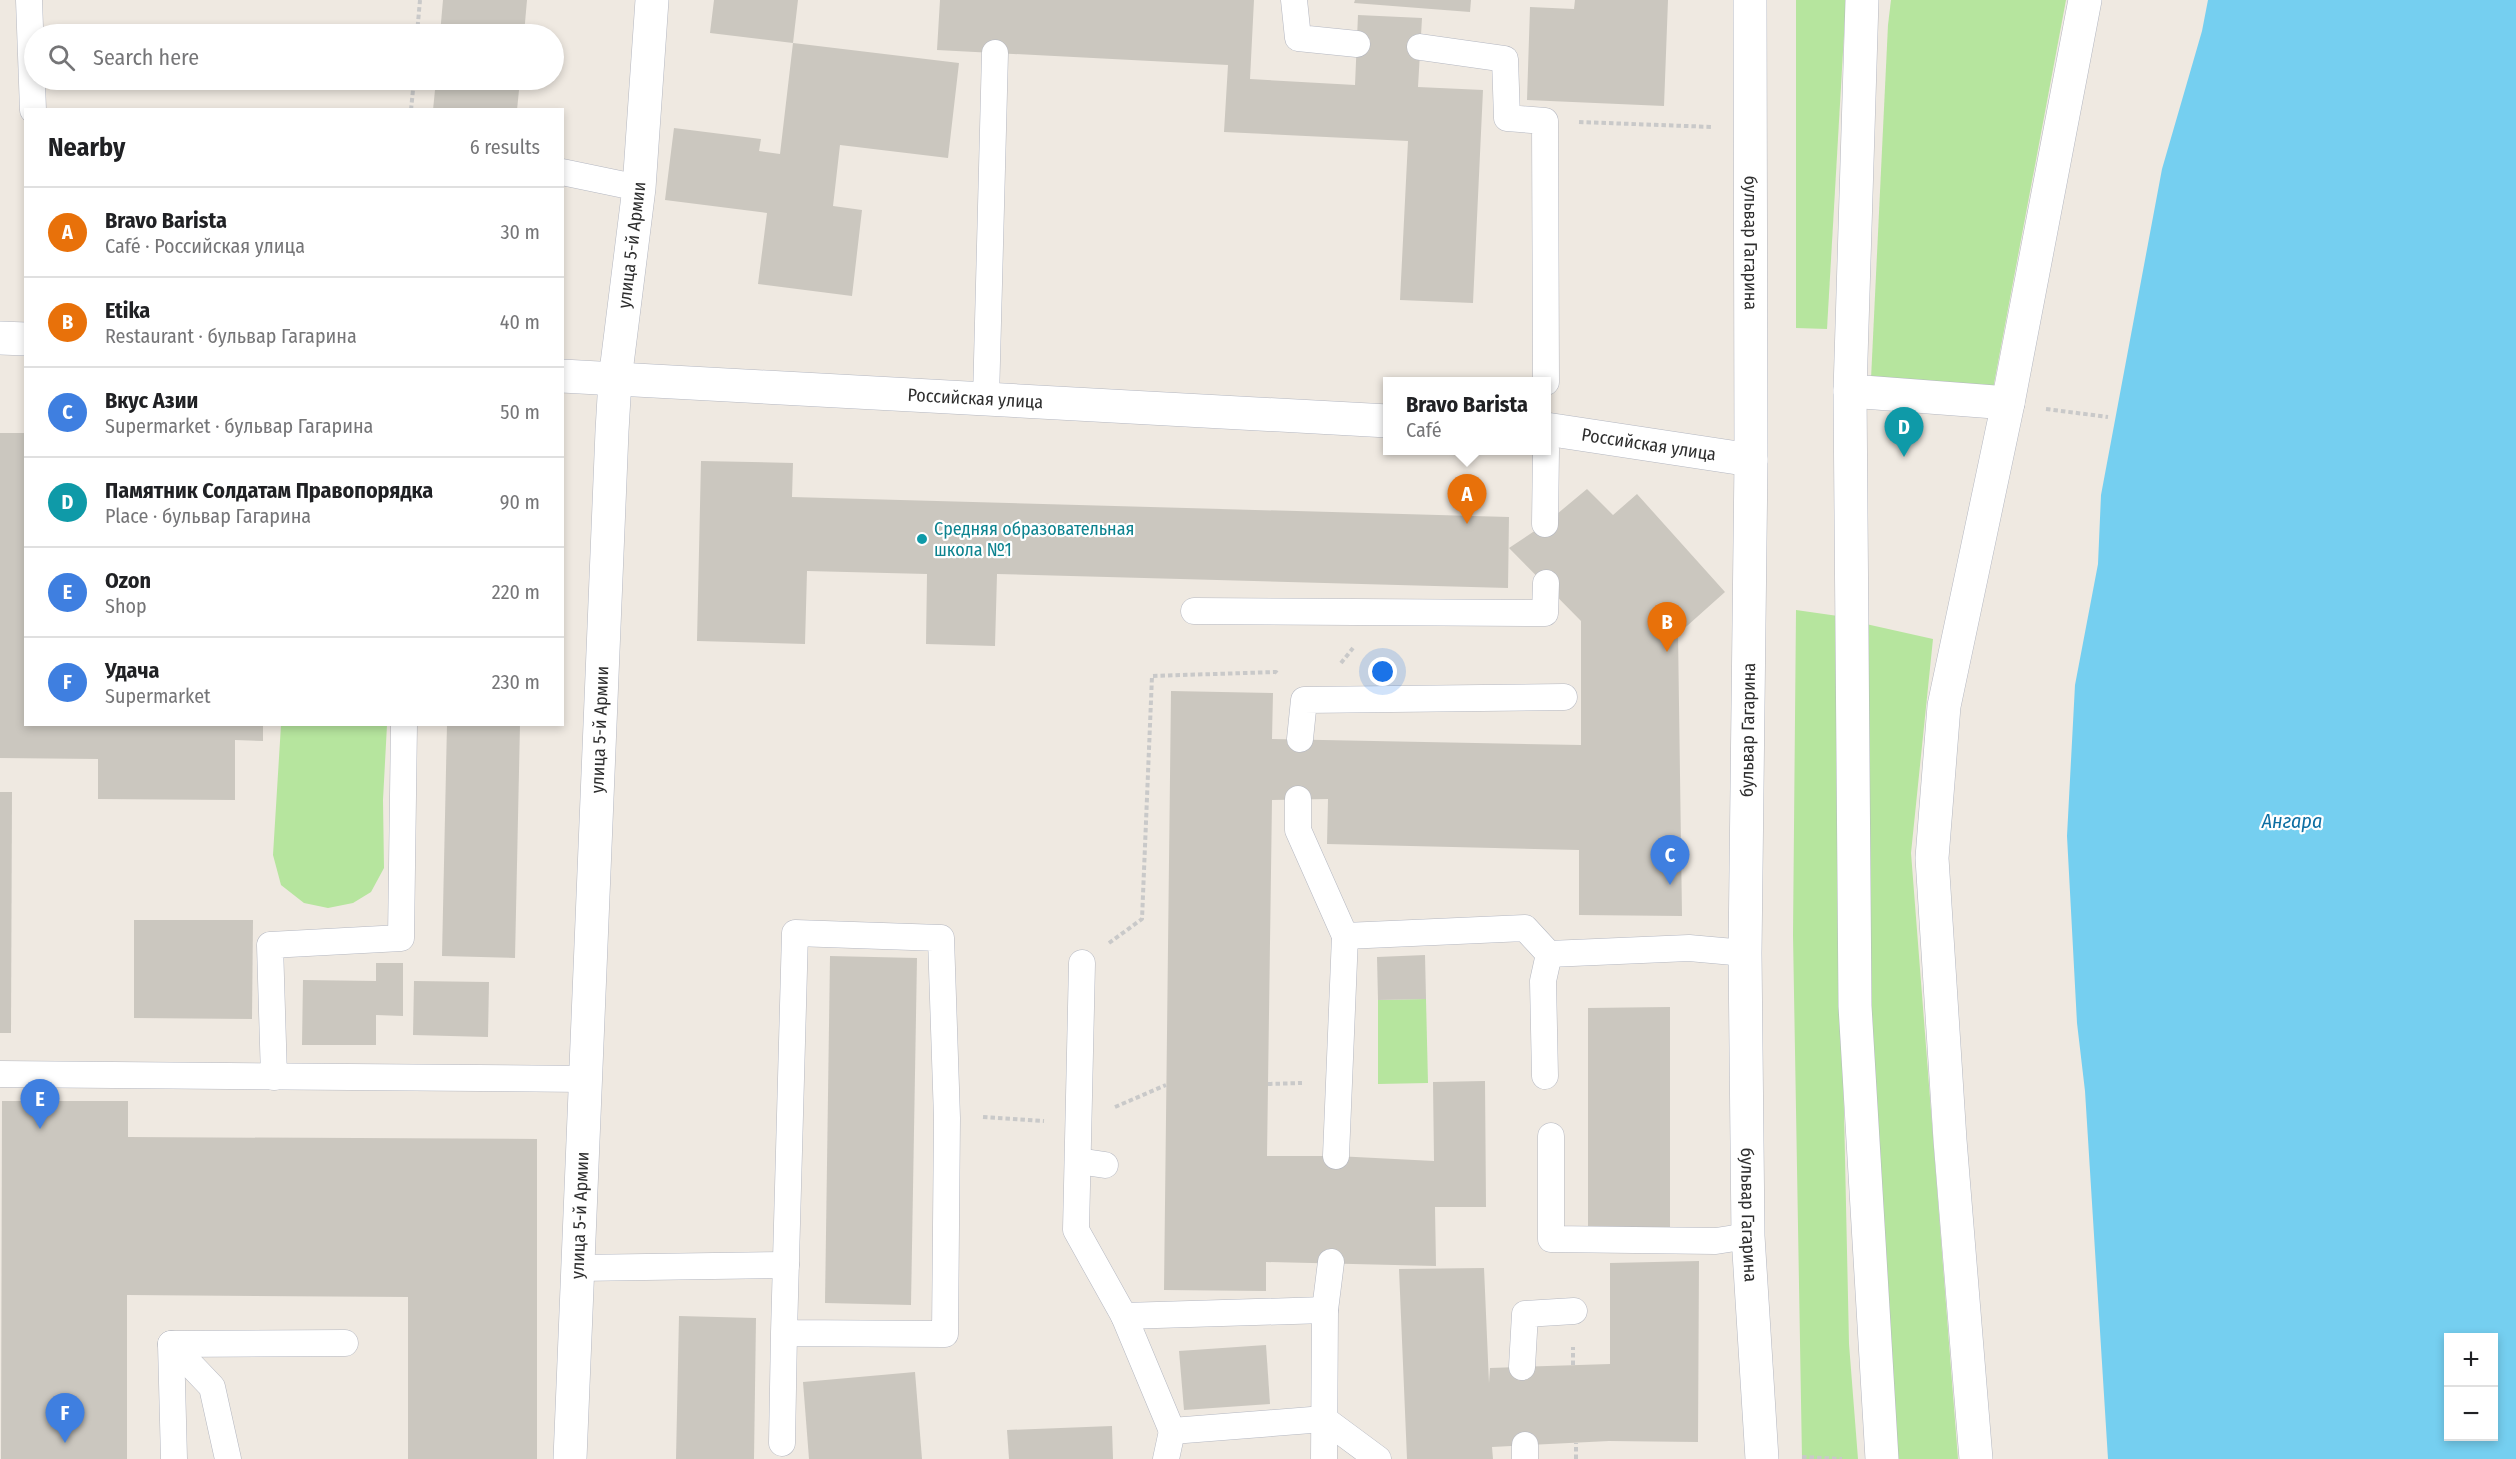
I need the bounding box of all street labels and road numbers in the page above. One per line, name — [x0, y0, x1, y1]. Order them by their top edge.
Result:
street label: бульвар Гагарина — [1739, 176, 1762, 310]
street label: улица 5-й Армии — [613, 181, 650, 310]
street label: Российская улица — [907, 384, 1044, 413]
street label: Российская улица — [1580, 424, 1718, 466]
street label: бульвар Гагарина — [1736, 663, 1760, 797]
street label: улица 5-й Армии — [586, 665, 613, 794]
street label: бульвар Гагарина — [1736, 1148, 1762, 1283]
street label: улица 5-й Армии — [566, 1151, 594, 1279]

